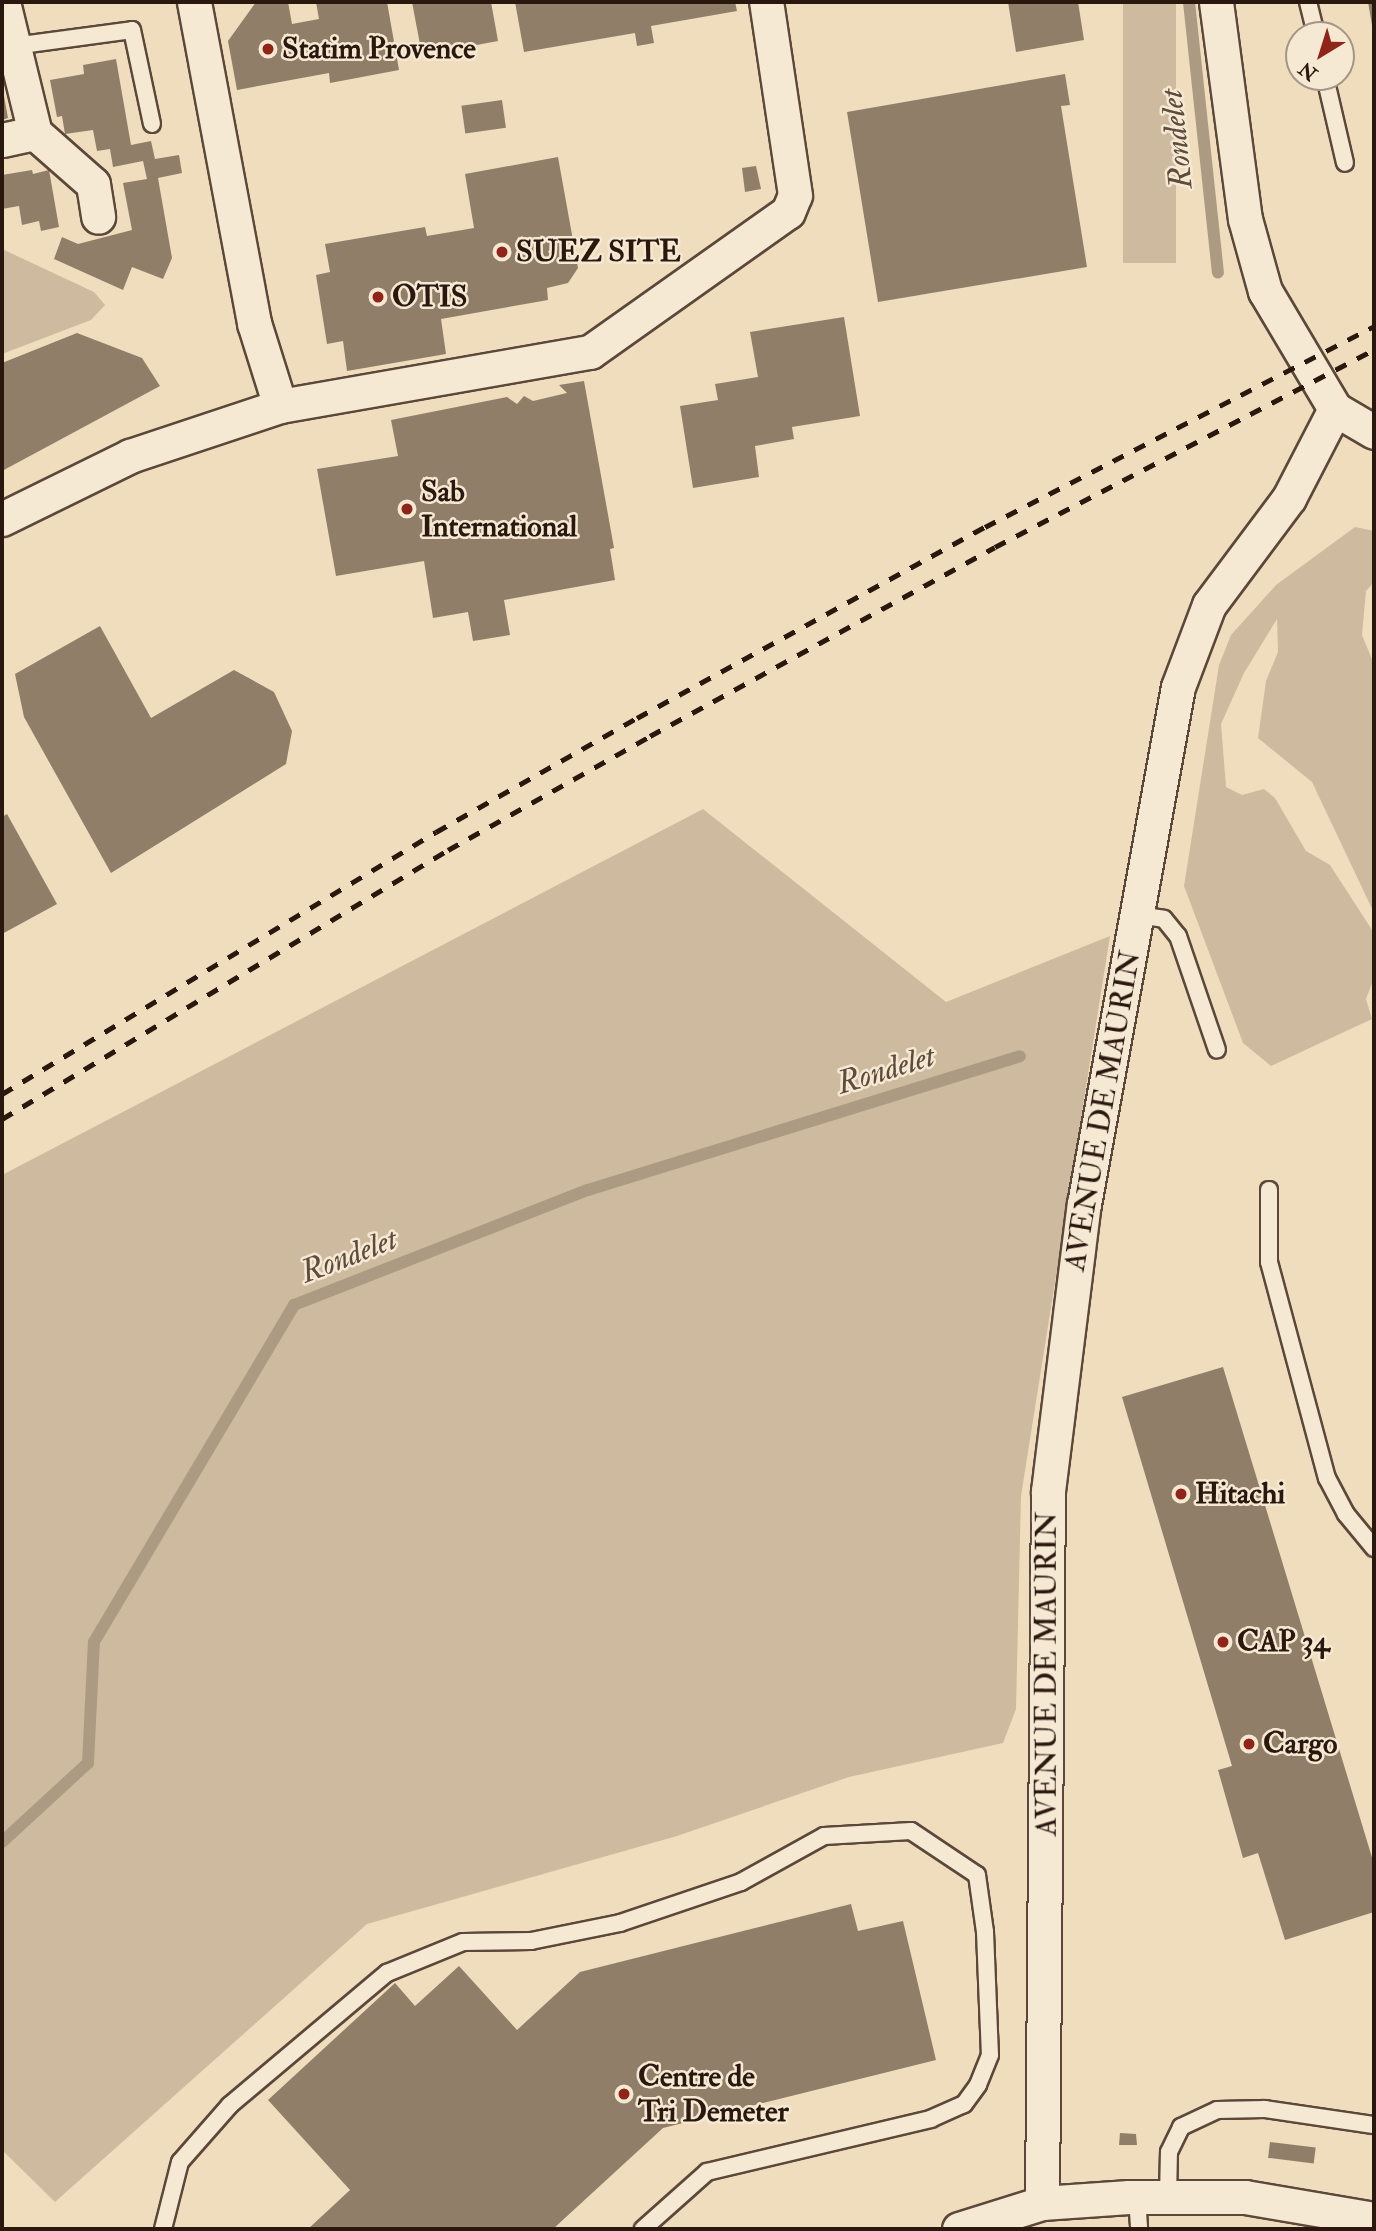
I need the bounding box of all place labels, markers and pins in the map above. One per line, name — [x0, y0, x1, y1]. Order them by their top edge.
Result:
place label: Statim Provence — [282, 31, 476, 67]
marker: Statim Provence — [260, 41, 276, 57]
place label: SUEZ SITE — [516, 234, 681, 270]
marker: SUEZ SITE — [494, 244, 510, 260]
place label: OTIS — [392, 279, 467, 315]
marker: OTIS — [370, 289, 386, 305]
place label: Sab International — [421, 474, 577, 544]
marker: Sab International — [399, 501, 415, 517]
place label: Hitachi — [1195, 1476, 1285, 1512]
marker: Hitachi — [1173, 1486, 1189, 1502]
place label: CAP 34 — [1237, 1624, 1329, 1660]
marker: CAP 34 — [1215, 1634, 1231, 1650]
place label: Cargo — [1263, 1726, 1337, 1762]
marker: Cargo — [1241, 1736, 1257, 1752]
place label: Centre de Tri Demeter — [638, 2059, 789, 2130]
marker: Centre de Tri Demeter — [616, 2086, 632, 2102]

